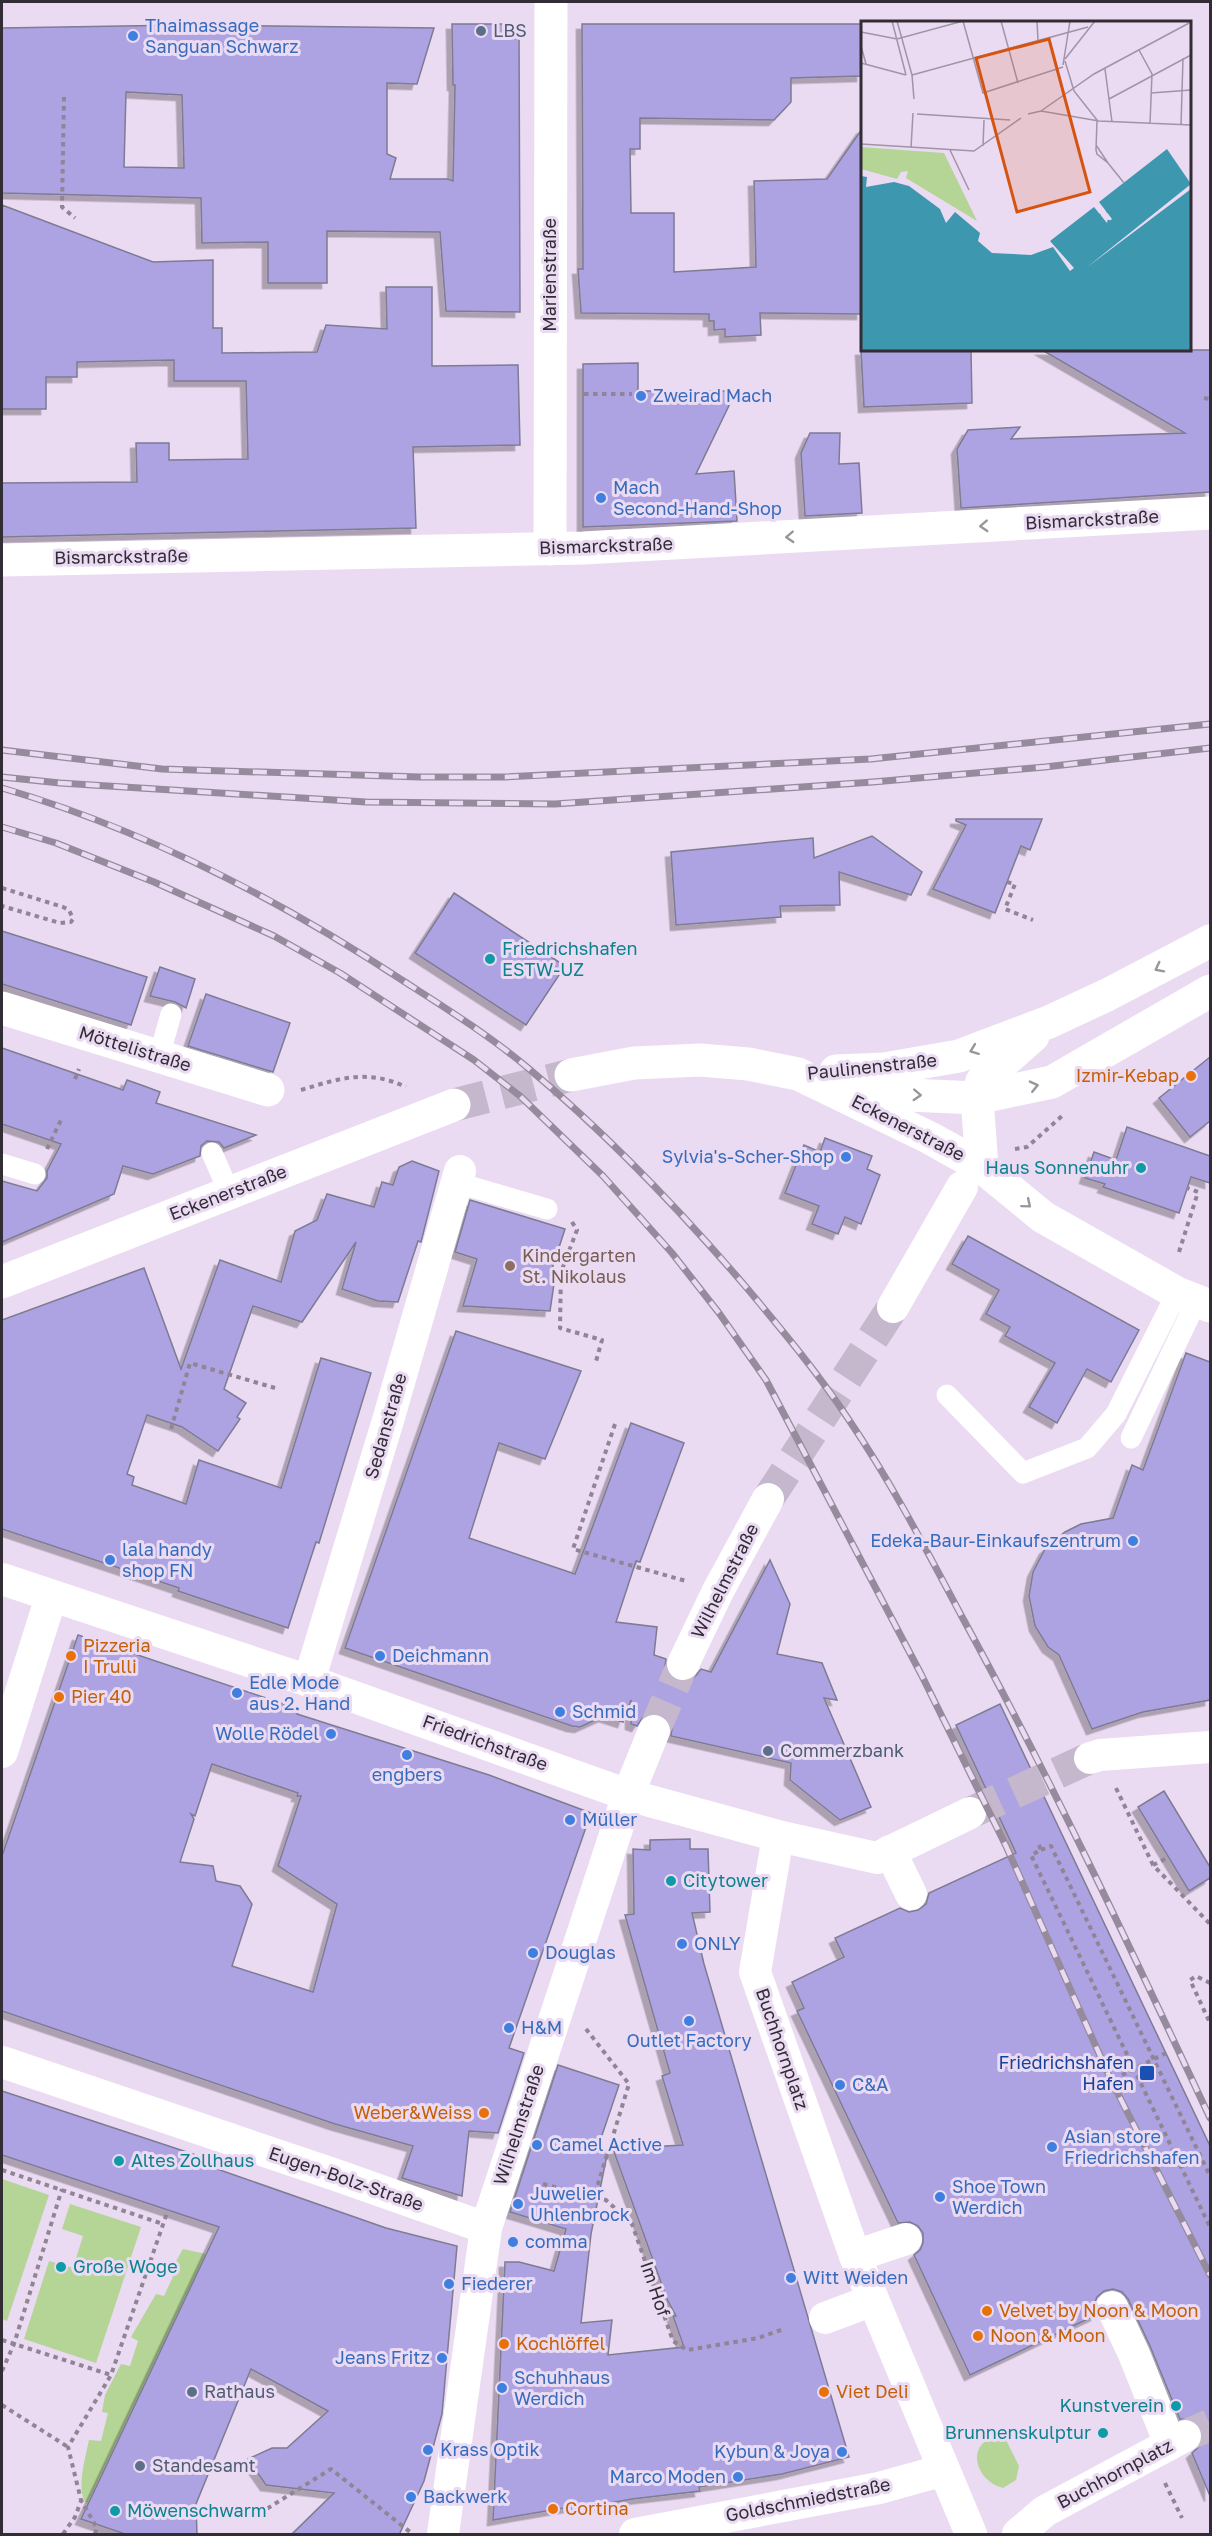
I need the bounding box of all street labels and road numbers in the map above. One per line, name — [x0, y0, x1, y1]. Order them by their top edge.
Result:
street label: Marienstraße — [538, 218, 560, 332]
street label: Bismarckstraße — [1024, 505, 1159, 533]
street label: Bismarckstraße — [539, 532, 673, 558]
street label: Bismarckstraße — [54, 544, 188, 568]
street label: Möttelistraße — [77, 1021, 194, 1076]
street label: Paulinenstraße — [806, 1048, 938, 1084]
street label: Eckenerstraße — [848, 1089, 969, 1165]
street label: Eckenerstraße — [166, 1160, 289, 1225]
street label: Sedanstraße — [359, 1370, 411, 1481]
street label: Wilhelmstraße — [686, 1520, 762, 1642]
street label: Friedrichstraße — [420, 1709, 551, 1775]
street label: Buchhornplatz — [752, 1985, 814, 2112]
street label: Wilhelmstraße — [488, 2062, 548, 2188]
street label: Eugen-Bolz-Straße — [266, 2141, 426, 2215]
street label: Im Hof — [636, 2258, 676, 2320]
street label: Buchhornplatz — [1053, 2434, 1176, 2513]
street label: Goldschmiedstraße — [724, 2472, 892, 2526]

